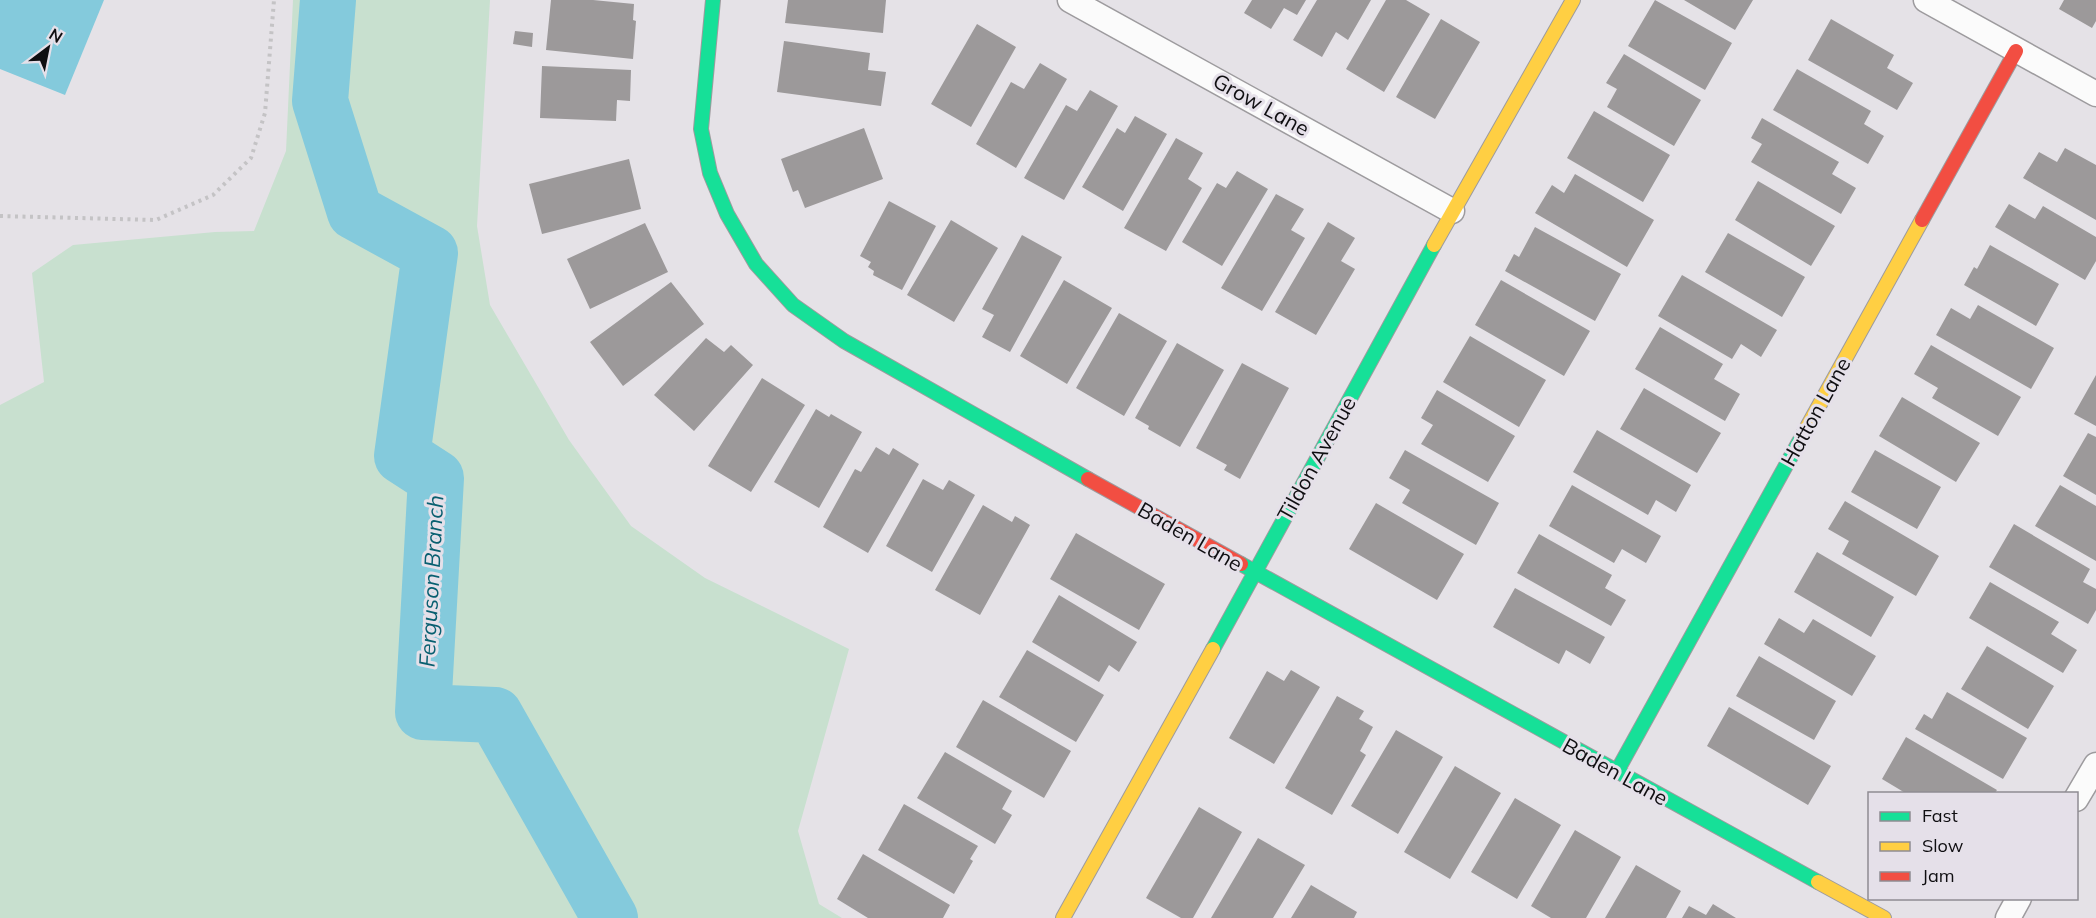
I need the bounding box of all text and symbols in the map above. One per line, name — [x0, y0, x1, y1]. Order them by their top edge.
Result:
north arrow — [18, 18, 78, 78]
text: N — [46, 24, 66, 47]
street label: Grow Lane — [1209, 67, 1314, 141]
street label: Hatton Lane — [1775, 352, 1856, 471]
street label: Tildon Avenue — [1271, 392, 1361, 525]
water label: Ferguson Branch — [413, 494, 449, 668]
street label: Baden Lane — [1134, 496, 1247, 577]
street label: Baden Lane — [1558, 732, 1673, 811]
legend — [1868, 792, 2078, 900]
text: Fast — [1922, 804, 1958, 827]
text: Slow — [1922, 834, 1964, 857]
text: Jam — [1922, 864, 1955, 887]

